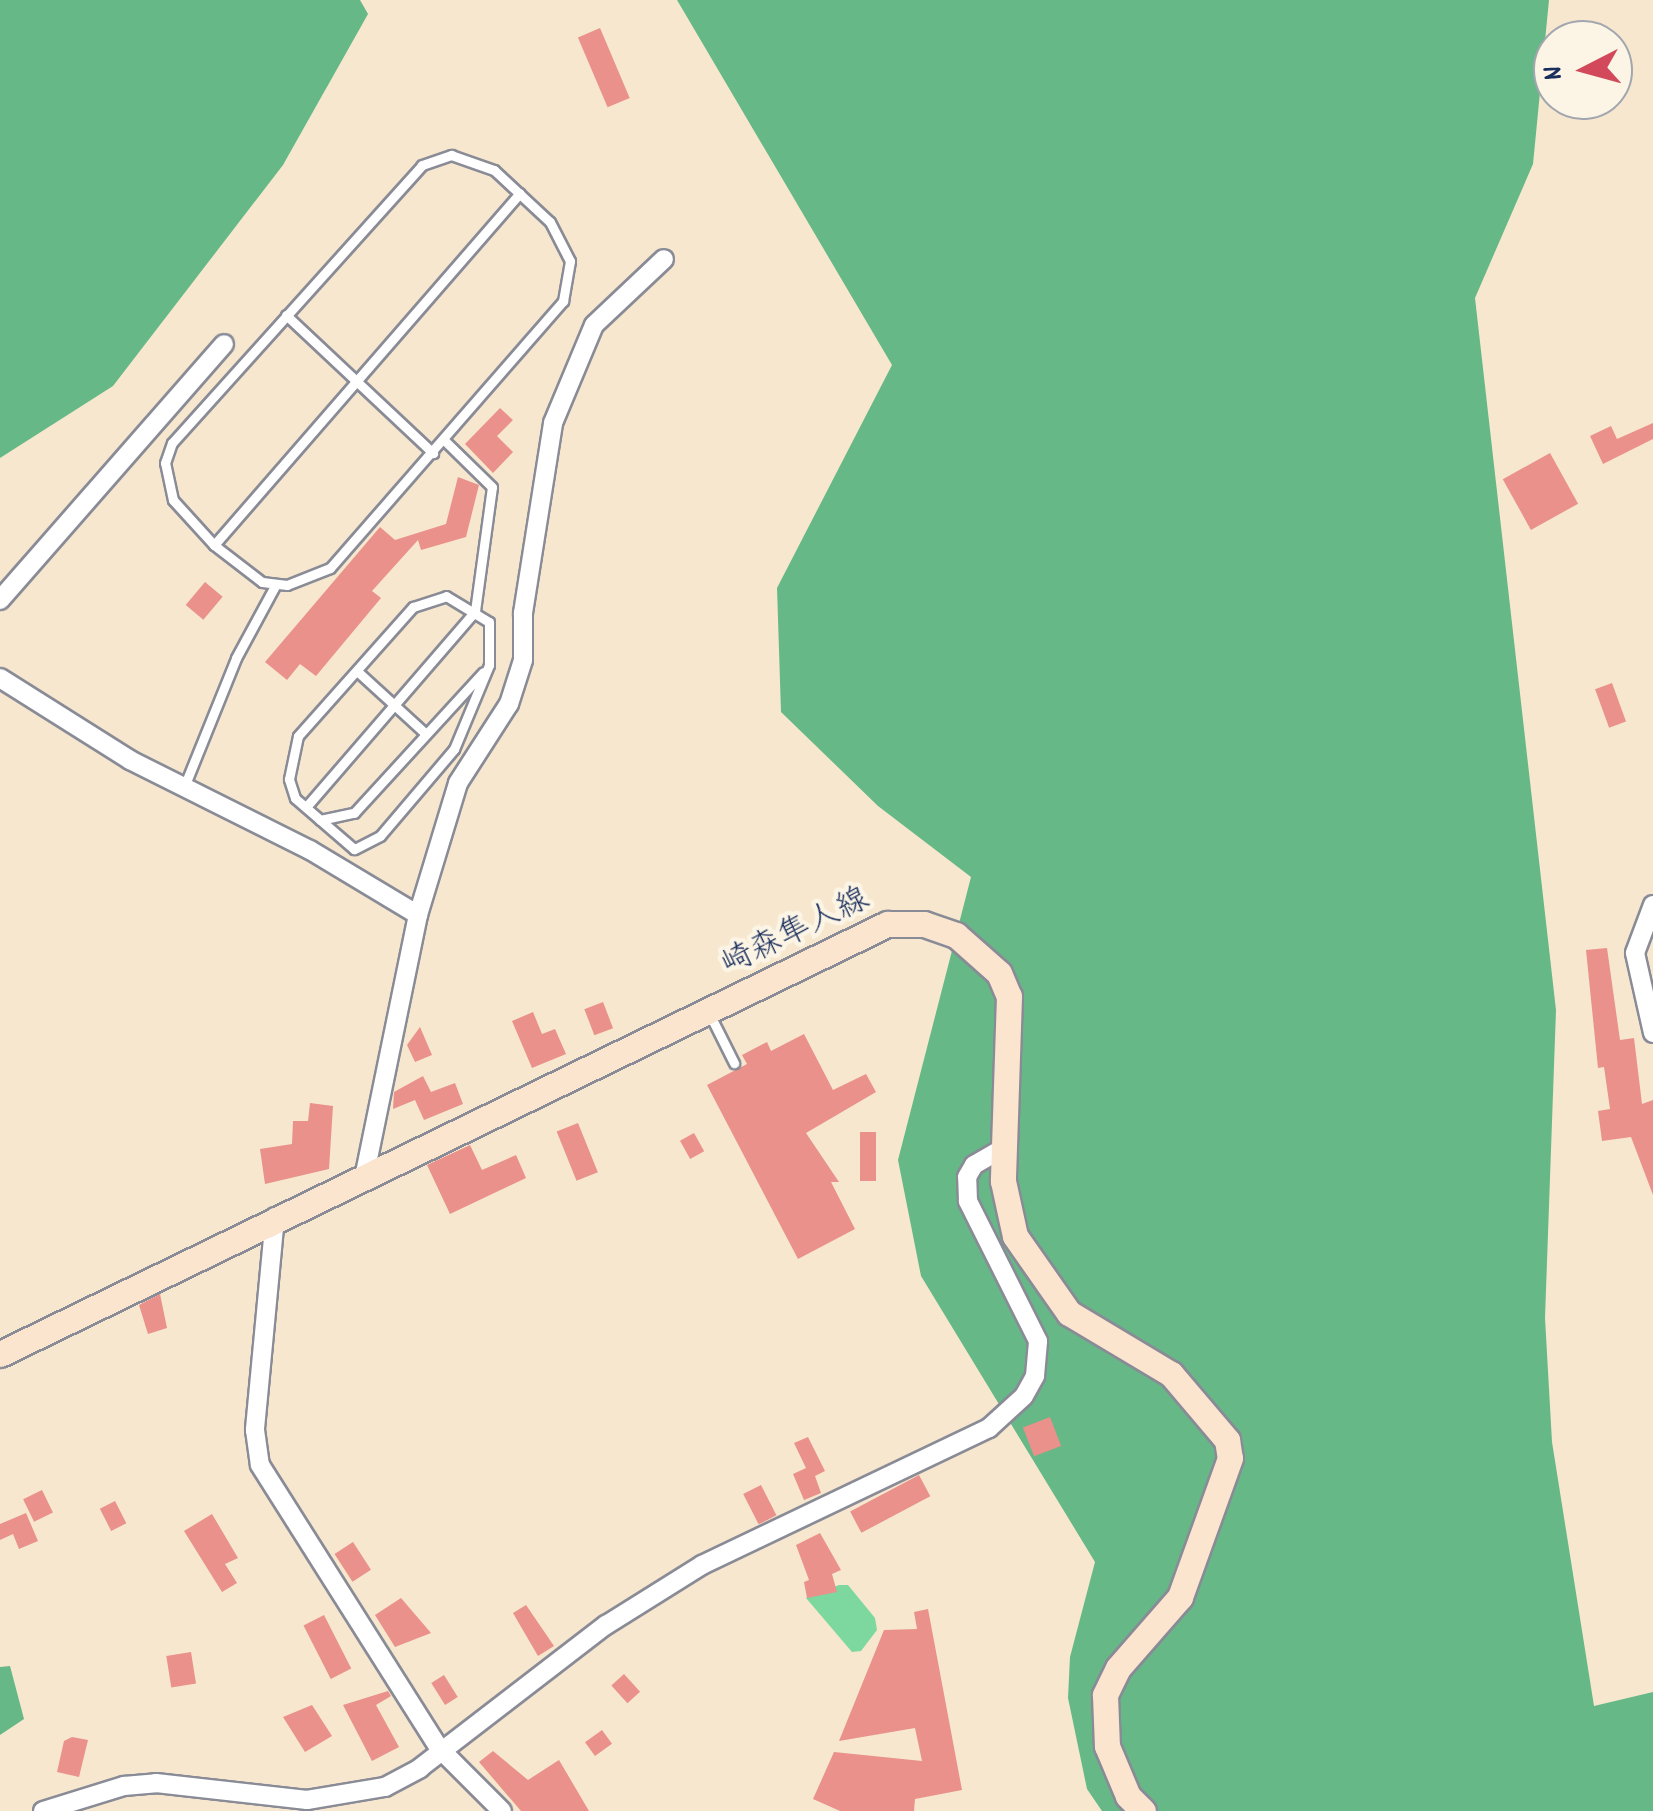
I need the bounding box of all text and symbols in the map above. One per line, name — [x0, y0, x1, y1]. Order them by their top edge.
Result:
north arrow — [1533, 20, 1633, 120]
text: N — [1535, 64, 1576, 82]
street label: 崎森隼人線 — [716, 882, 876, 986]

